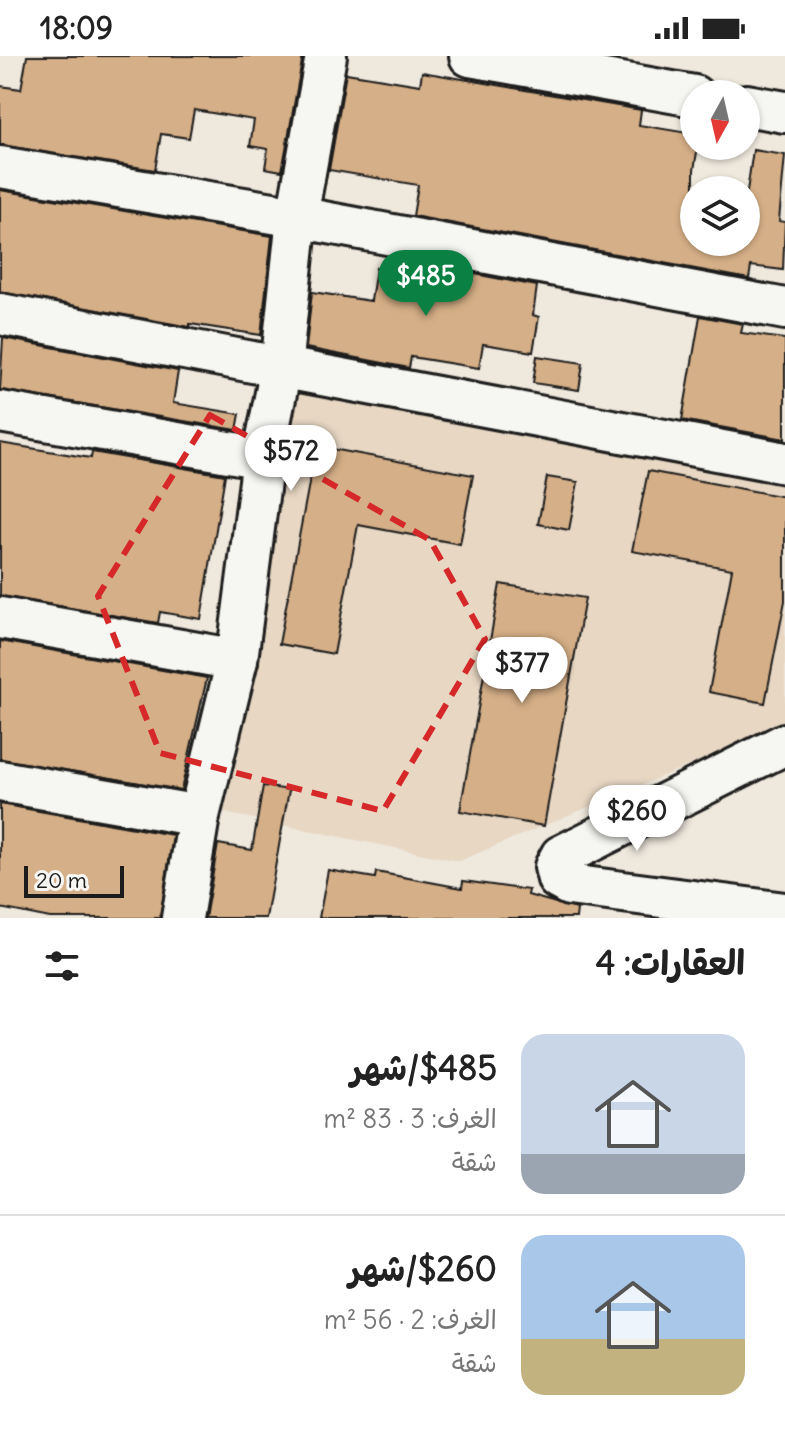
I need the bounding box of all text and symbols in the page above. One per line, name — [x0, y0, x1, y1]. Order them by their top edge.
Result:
text: 18:09 — [40, 9, 113, 47]
north arrow — [680, 80, 760, 160]
map controls — [680, 80, 760, 256]
button: layers — [680, 176, 760, 256]
pin: $485 — [379, 250, 473, 318]
text: $485 — [396, 259, 456, 292]
pin: $572 — [244, 425, 338, 493]
text: $572 — [263, 434, 319, 467]
pin: $377 — [475, 637, 569, 705]
text: $377 — [495, 646, 549, 679]
pin: $260 — [590, 785, 684, 853]
text: $260 — [607, 794, 667, 827]
scale bar — [24, 862, 124, 898]
text: 20 m — [36, 866, 87, 894]
text: العقارات: 4 — [596, 941, 745, 984]
icon: filters — [40, 944, 84, 988]
text: $485/شهر — [351, 1046, 497, 1089]
icon: home — [585, 1066, 681, 1162]
text: الغرف: 3 · 83 m² — [324, 1102, 497, 1135]
text: شقة — [452, 1145, 497, 1178]
text: $260/شهر — [349, 1247, 497, 1290]
icon: home — [585, 1267, 681, 1363]
text: الغرف: 2 · 56 m² — [324, 1303, 497, 1336]
text: شقة — [452, 1346, 497, 1379]

